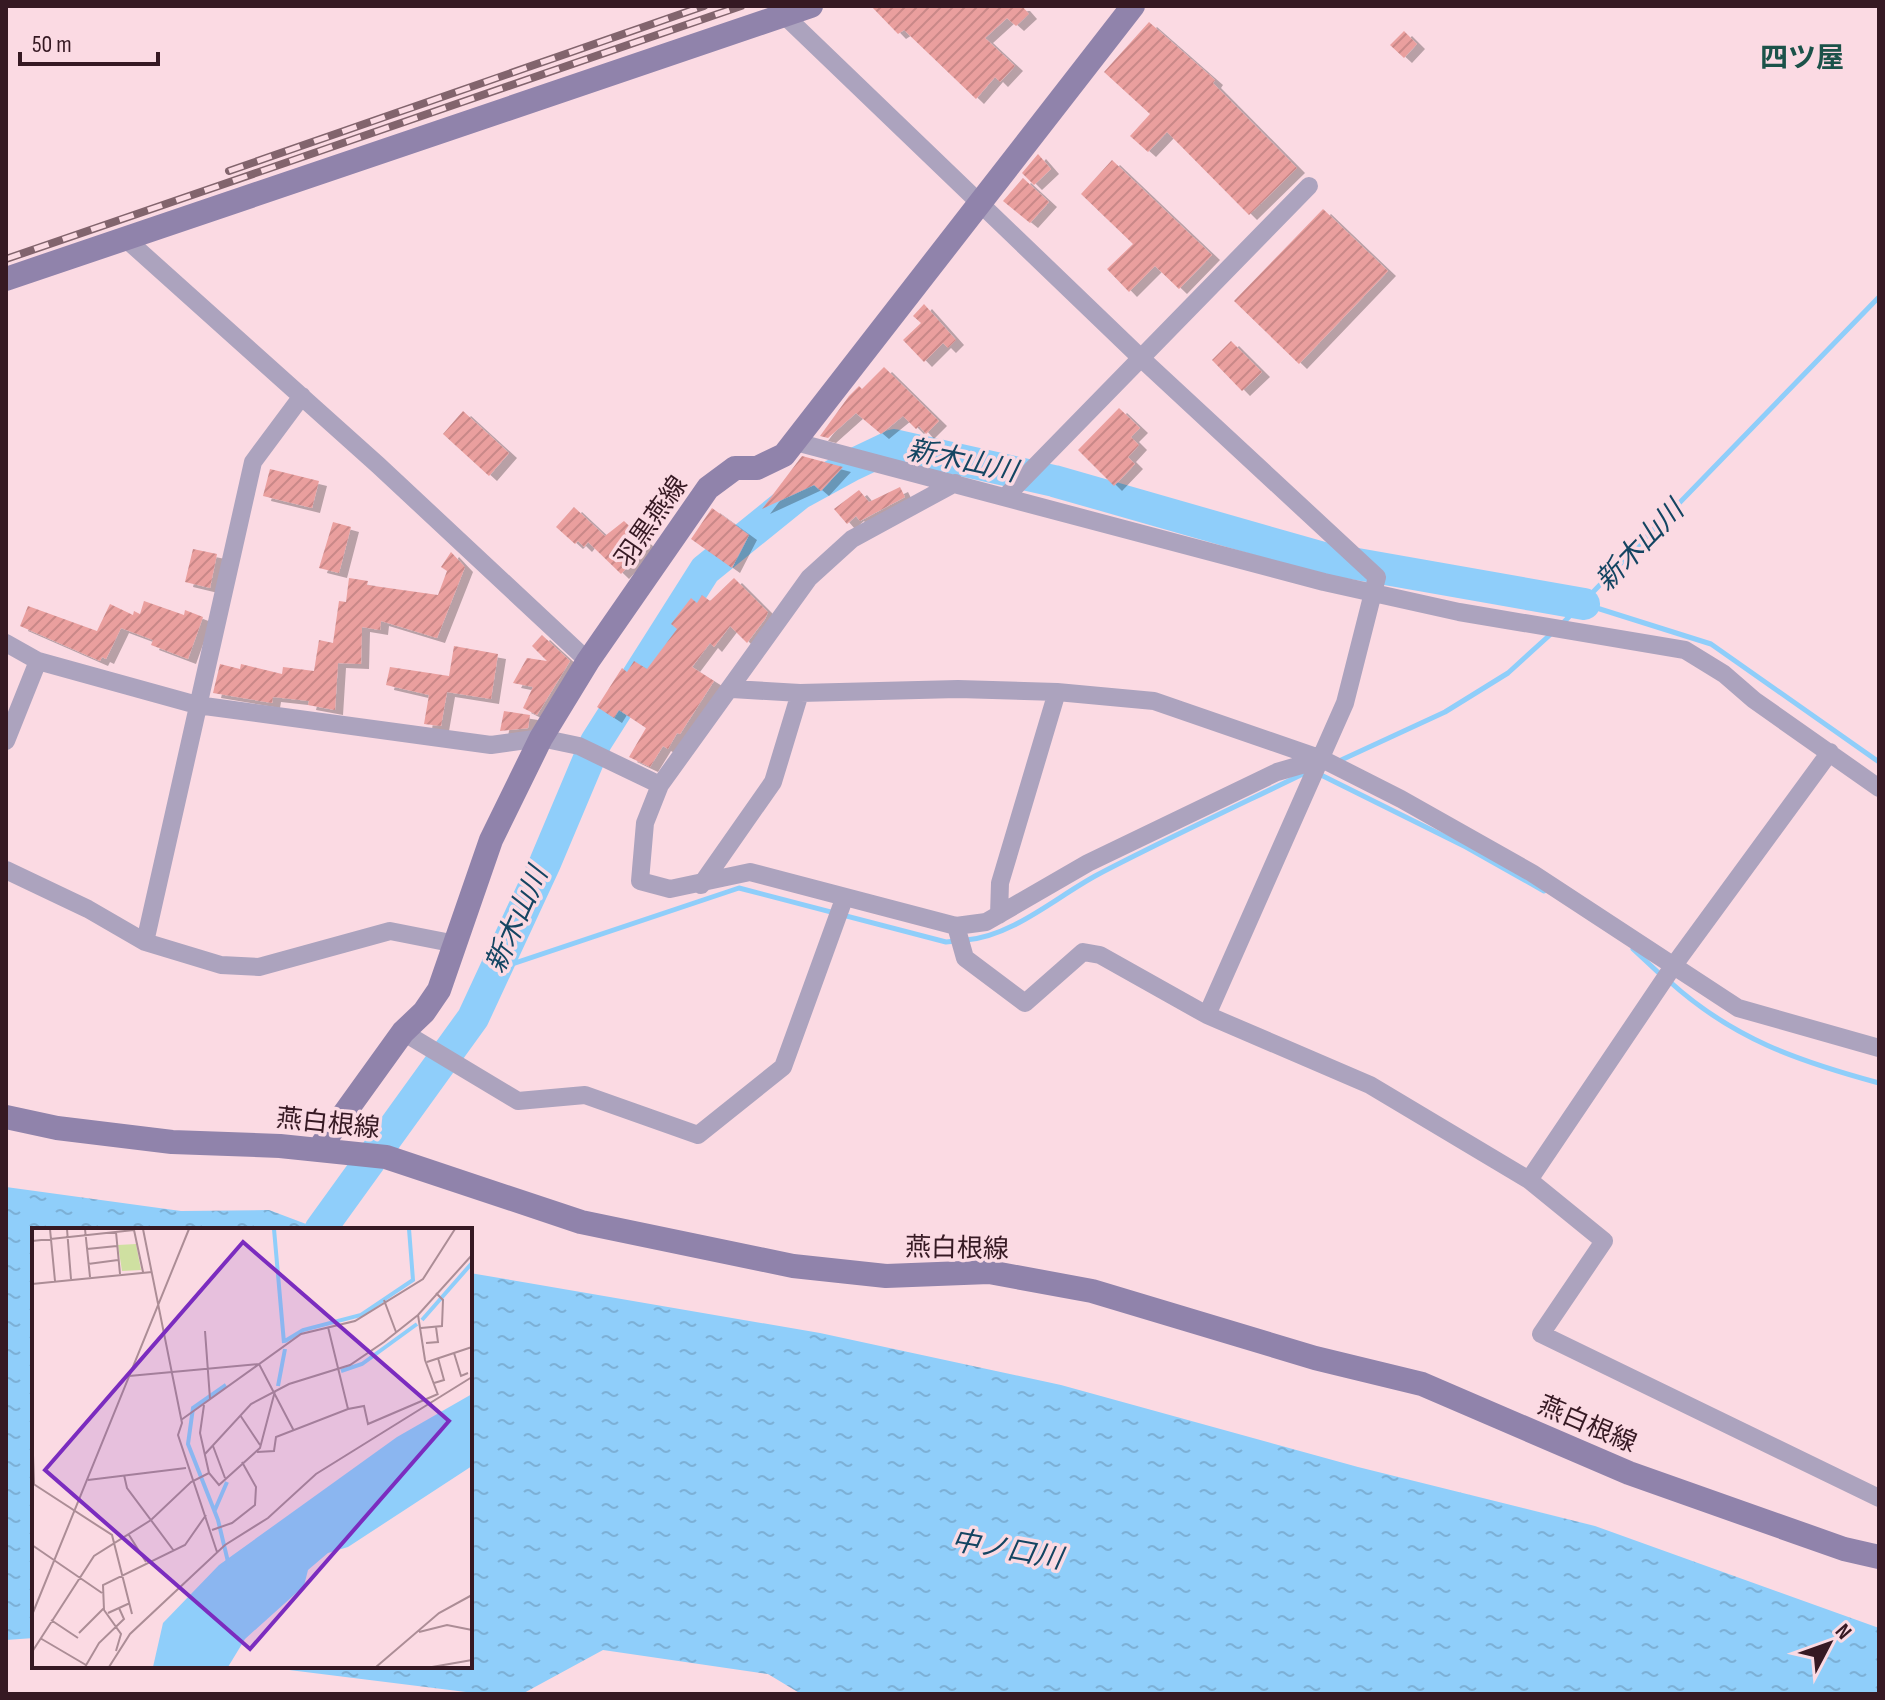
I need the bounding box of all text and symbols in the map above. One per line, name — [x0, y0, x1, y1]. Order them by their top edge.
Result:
scale bar — [20, 16, 158, 66]
text: 50 m — [32, 30, 72, 59]
district label: 四ツ屋 — [1760, 42, 1844, 75]
water label: 新木山川 — [904, 433, 1023, 489]
street label: 羽黒燕線 — [609, 471, 695, 573]
water label: 新木山川 — [1589, 492, 1693, 598]
water label: 新木山川 — [479, 859, 556, 978]
street label: 燕白根線 — [275, 1103, 381, 1145]
inset map — [32, 1228, 472, 1668]
street label: 燕白根線 — [905, 1233, 1009, 1265]
street label: 燕白根線 — [1533, 1390, 1641, 1460]
water label: 中ノ口川 — [949, 1524, 1068, 1576]
north arrow — [1789, 1604, 1869, 1684]
text: N — [1829, 1619, 1857, 1645]

